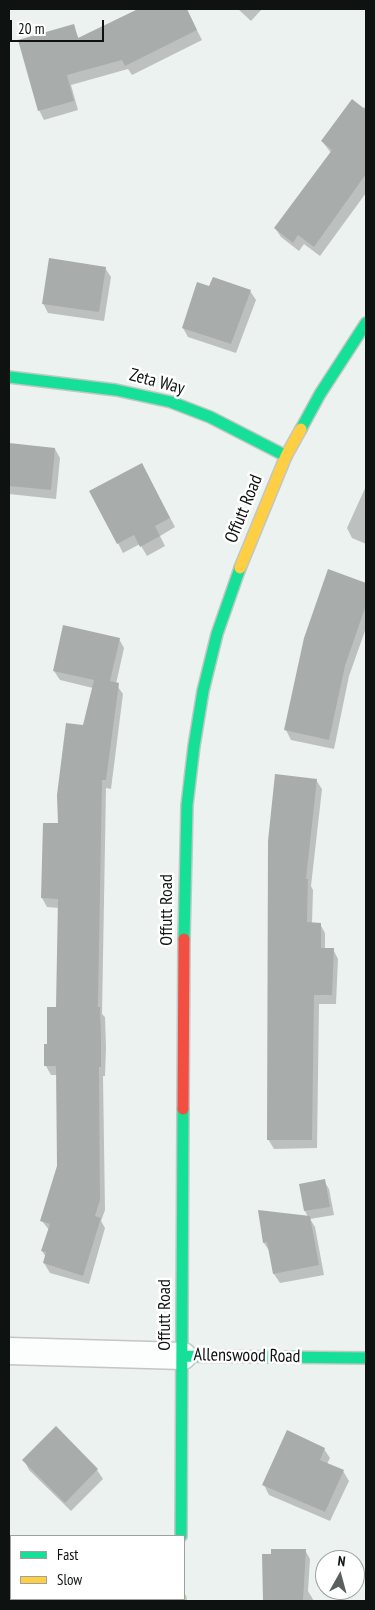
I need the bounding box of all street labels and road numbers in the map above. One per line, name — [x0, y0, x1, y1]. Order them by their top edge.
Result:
street label: Zeta Way — [127, 364, 187, 400]
street label: Offutt Road — [221, 472, 267, 546]
street label: Offutt Road — [156, 874, 178, 946]
street label: Offutt Road — [154, 1279, 176, 1351]
street label: Allenswood Road — [193, 1344, 301, 1368]

